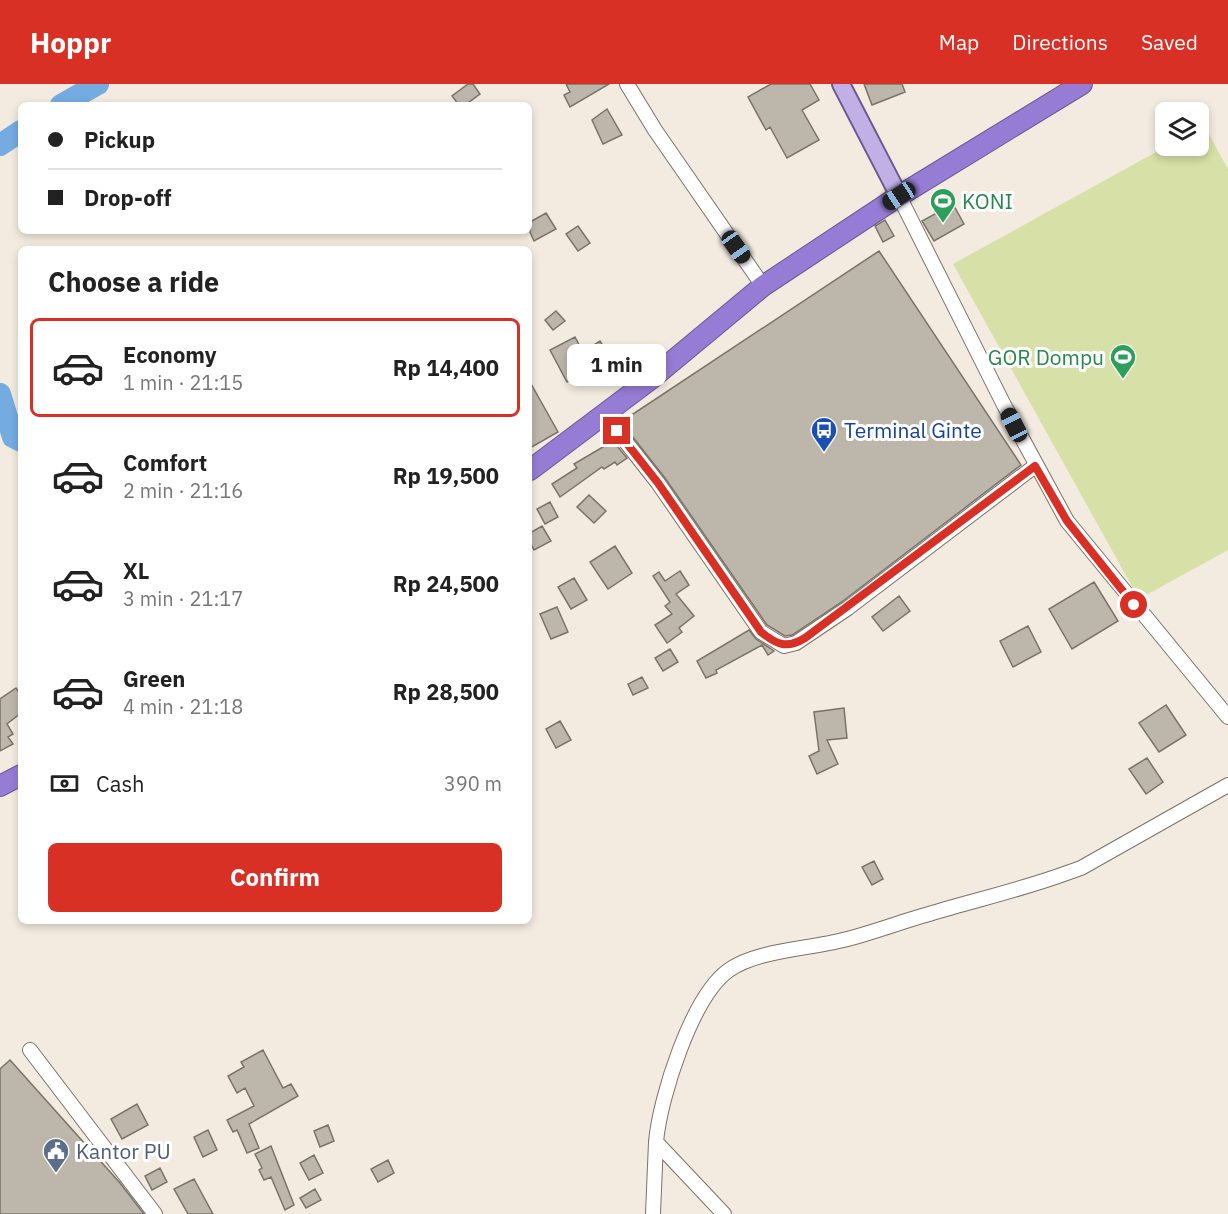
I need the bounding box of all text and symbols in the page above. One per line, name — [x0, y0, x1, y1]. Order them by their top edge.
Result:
text: Hoppr — [30, 24, 111, 61]
text: Map — [939, 28, 979, 56]
text: Directions — [1012, 28, 1108, 56]
text: Saved — [1141, 28, 1198, 56]
map controls — [1155, 102, 1209, 156]
button: layers — [1155, 102, 1209, 156]
text: Pickup — [84, 125, 155, 154]
car — [879, 179, 919, 213]
text: Drop-off — [84, 183, 171, 212]
sports icon: KONI — [928, 186, 958, 224]
place label: KONI — [962, 187, 1013, 215]
car — [718, 227, 754, 267]
text: Choose a ride — [48, 264, 219, 299]
text: Economy — [123, 340, 217, 369]
icon: car — [51, 341, 105, 395]
sports icon: GOR Dompu — [1108, 342, 1138, 380]
place label: GOR Dompu — [988, 343, 1104, 371]
callout: 1 min — [568, 344, 666, 386]
text: 1 min — [590, 351, 643, 378]
text: Rp 14,400 — [393, 353, 499, 382]
text: 1 min · 21:15 — [123, 369, 243, 396]
car — [998, 405, 1030, 445]
bus stop icon: Terminal Ginte — [809, 415, 839, 453]
place label: Terminal Ginte — [844, 416, 982, 444]
route end — [603, 417, 630, 444]
text: Comfort — [123, 448, 207, 477]
icon: car — [51, 449, 105, 503]
text: Rp 19,500 — [393, 461, 499, 490]
text: 2 min · 21:16 — [123, 477, 243, 504]
text: XL — [123, 556, 149, 585]
icon: car — [51, 557, 105, 611]
text: Rp 24,500 — [393, 569, 499, 598]
text: 3 min · 21:17 — [123, 585, 243, 612]
route start — [1120, 591, 1147, 618]
text: Green — [123, 664, 185, 693]
icon: car — [51, 665, 105, 719]
text: Rp 28,500 — [393, 677, 499, 706]
text: 4 min · 21:18 — [123, 693, 243, 720]
icon: cash — [48, 767, 81, 800]
text: Cash — [96, 769, 145, 798]
text: 390 m — [444, 770, 502, 797]
button: Confirm — [48, 843, 502, 912]
public building icon: Kantor PU — [41, 1136, 71, 1174]
place label: Kantor PU — [76, 1137, 171, 1165]

